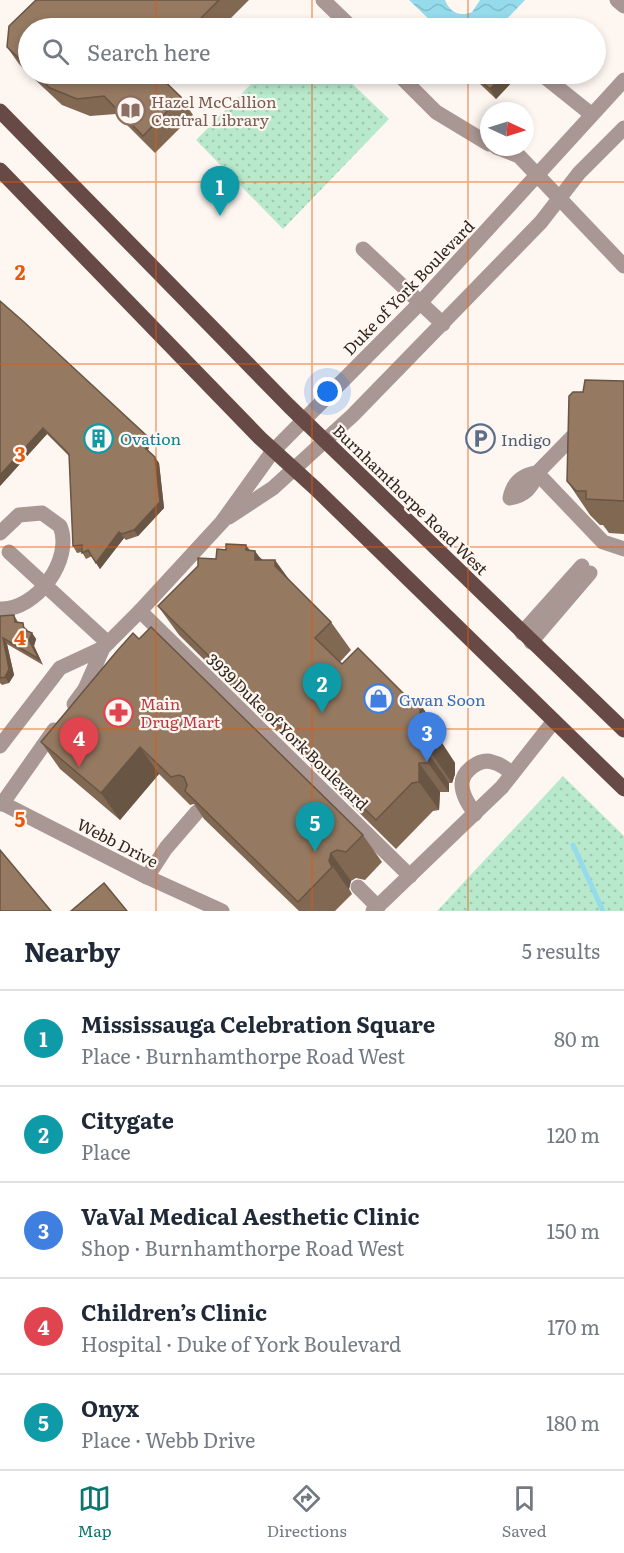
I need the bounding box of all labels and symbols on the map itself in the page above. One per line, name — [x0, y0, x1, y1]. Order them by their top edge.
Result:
place label: Hazel McCallion Central Library — [151, 89, 277, 131]
library icon: Hazel McCallion Central Library — [114, 94, 146, 126]
north arrow — [480, 102, 534, 156]
pin: 1 — [200, 166, 240, 216]
street label: Duke of York Boulevard — [337, 214, 479, 360]
text: 2 — [15, 256, 26, 286]
your location — [313, 377, 342, 406]
street label: Burnhamthorpe Road West — [328, 418, 494, 580]
building icon: Ovation — [83, 422, 115, 454]
parking icon: Indigo — [464, 423, 496, 455]
place label: Ovation — [120, 426, 181, 450]
place label: Indigo — [501, 427, 551, 451]
text: 3 — [14, 438, 26, 468]
text: 4 — [14, 621, 26, 651]
street label: 3939 Duke of York Boulevard — [202, 647, 375, 815]
pin: 2 — [302, 664, 342, 713]
shop icon: Gwan Soon — [362, 683, 394, 715]
place label: Gwan Soon — [399, 687, 486, 711]
place label: Main Drug Mart — [140, 691, 221, 733]
pharmacy icon: Main Drug Mart — [103, 696, 135, 728]
pin: 3 — [408, 712, 446, 762]
pin: 4 — [60, 718, 98, 767]
pin: 5 — [296, 802, 334, 852]
text: 5 — [15, 803, 26, 833]
street label: Webb Drive — [73, 811, 163, 873]

